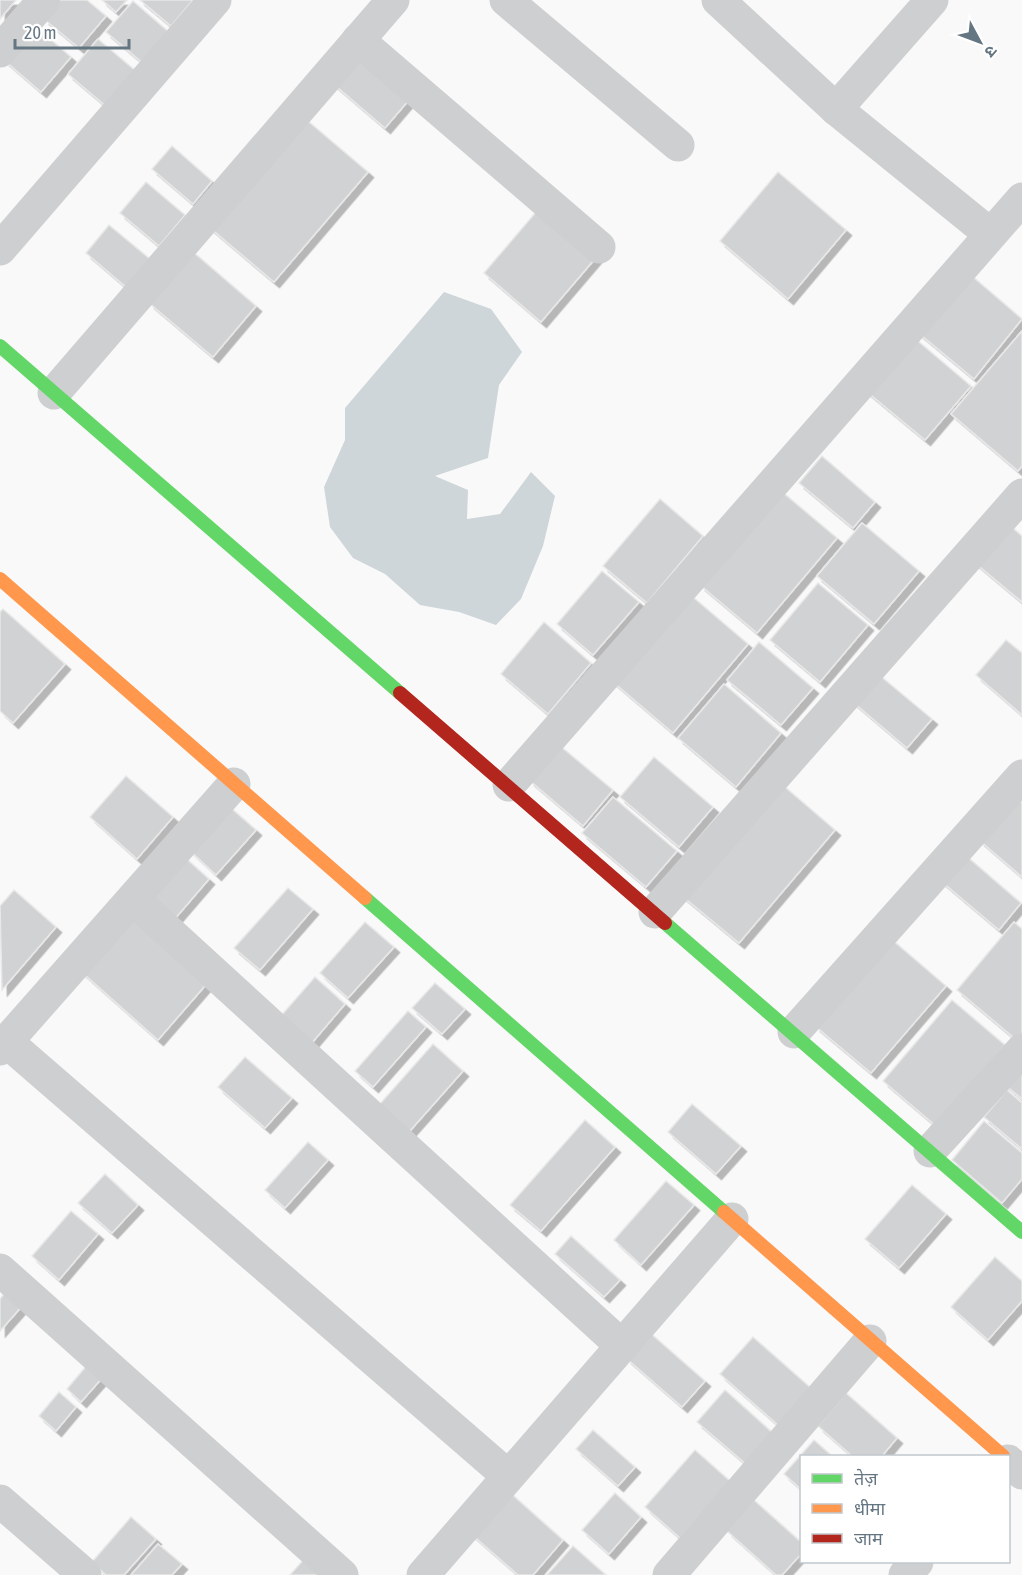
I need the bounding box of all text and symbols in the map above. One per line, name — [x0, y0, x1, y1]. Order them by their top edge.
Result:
scale bar — [15, 12, 129, 50]
north arrow — [950, 12, 1010, 72]
text: 20 m — [24, 22, 56, 43]
text: उ — [981, 42, 1001, 62]
legend — [800, 1455, 1010, 1563]
text: तेज़ — [854, 1468, 878, 1489]
text: धीमा — [854, 1498, 885, 1519]
text: जाम — [854, 1528, 884, 1549]

